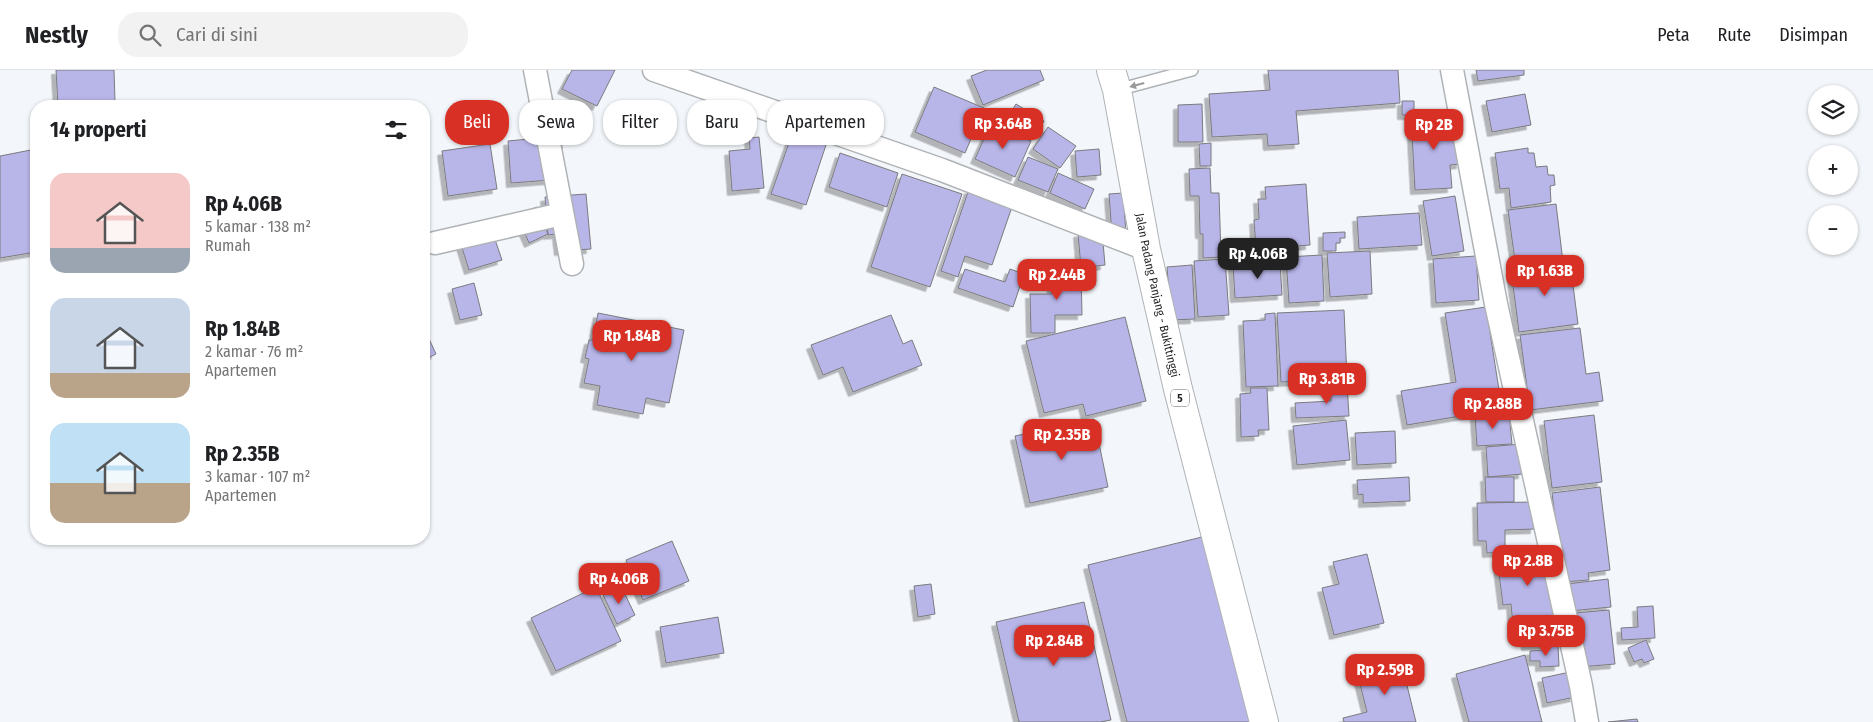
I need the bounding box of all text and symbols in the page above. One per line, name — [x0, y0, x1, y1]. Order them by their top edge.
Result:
search box — [118, 12, 468, 57]
text: Nestly — [25, 21, 88, 49]
icon: search — [136, 21, 164, 49]
text: Cari di sini — [176, 23, 258, 46]
text: Peta — [1657, 24, 1689, 46]
text: Rute — [1717, 24, 1751, 46]
text: Disimpan — [1779, 24, 1848, 46]
one-way arrow — [1130, 81, 1145, 89]
map controls — [1808, 85, 1858, 255]
button: layers — [1808, 85, 1858, 135]
chip: Beli — [445, 100, 509, 145]
chip: Sewa — [519, 100, 593, 145]
chip: Filter — [603, 100, 677, 145]
chip: Baru — [687, 100, 757, 145]
chip: Apartemen — [767, 100, 884, 145]
pin: Rp 3.64B — [951, 108, 1055, 150]
pin: Rp 2B — [1399, 108, 1469, 151]
text: Rp 3.64B — [974, 114, 1032, 133]
text: Rp 2B — [1415, 115, 1453, 134]
icon: filters — [382, 116, 410, 144]
text: 14 properti — [50, 117, 146, 143]
button: + — [1808, 145, 1858, 195]
text: Rp 4.06B — [205, 191, 282, 217]
icon: home — [90, 193, 150, 253]
button: − — [1808, 205, 1858, 255]
street label: Jalan Padang Panjang - Bukittinggi — [1133, 212, 1182, 379]
text: 5 kamar · 138 m² — [205, 217, 311, 236]
text: Rumah — [205, 236, 251, 255]
pin: Rp 4.06B — [1206, 238, 1310, 280]
text: Rp 4.06B — [1229, 244, 1287, 263]
pin: Rp 1.63B — [1493, 254, 1597, 297]
pin: Rp 2.44B — [1005, 258, 1109, 301]
text: Rp 1.63B — [1517, 261, 1573, 280]
text: Rp 2.44B — [1028, 265, 1086, 284]
text: Rp 1.84B — [205, 316, 280, 342]
icon: home — [90, 318, 150, 378]
pin: Rp 1.84B — [580, 320, 684, 362]
text: Rp 1.84B — [603, 326, 661, 345]
text: 2 kamar · 76 m² — [205, 342, 303, 361]
text: Apartemen — [205, 361, 277, 380]
pin: Rp 3.81B — [1275, 362, 1379, 405]
text: Rp 3.81B — [1299, 369, 1355, 388]
pin: Rp 2.88B — [1441, 388, 1545, 430]
road number: 5 — [1171, 389, 1189, 406]
text: Rp 2.88B — [1464, 394, 1522, 413]
pin: Rp 2.35B — [1010, 418, 1114, 461]
text: Rp 2.35B — [1034, 425, 1090, 444]
text: Rp 2.35B — [205, 441, 279, 467]
icon: home — [90, 443, 150, 503]
text: 3 kamar · 107 m² — [205, 467, 310, 486]
text: Apartemen — [205, 486, 277, 505]
pin: Rp 2.8B — [1482, 544, 1574, 587]
text: Rp 2.8B — [1503, 551, 1553, 570]
pin: Rp 4.06B — [567, 562, 671, 605]
text: Rp 4.06B — [590, 569, 648, 588]
pin: Rp 3.75B — [1494, 614, 1598, 657]
text: Rp 3.75B — [1518, 621, 1574, 640]
pin: Rp 2.84B — [1002, 624, 1106, 667]
text: Rp 2.84B — [1025, 631, 1083, 650]
pin: Rp 2.59B — [1333, 654, 1437, 696]
text: Rp 2.59B — [1356, 660, 1414, 679]

